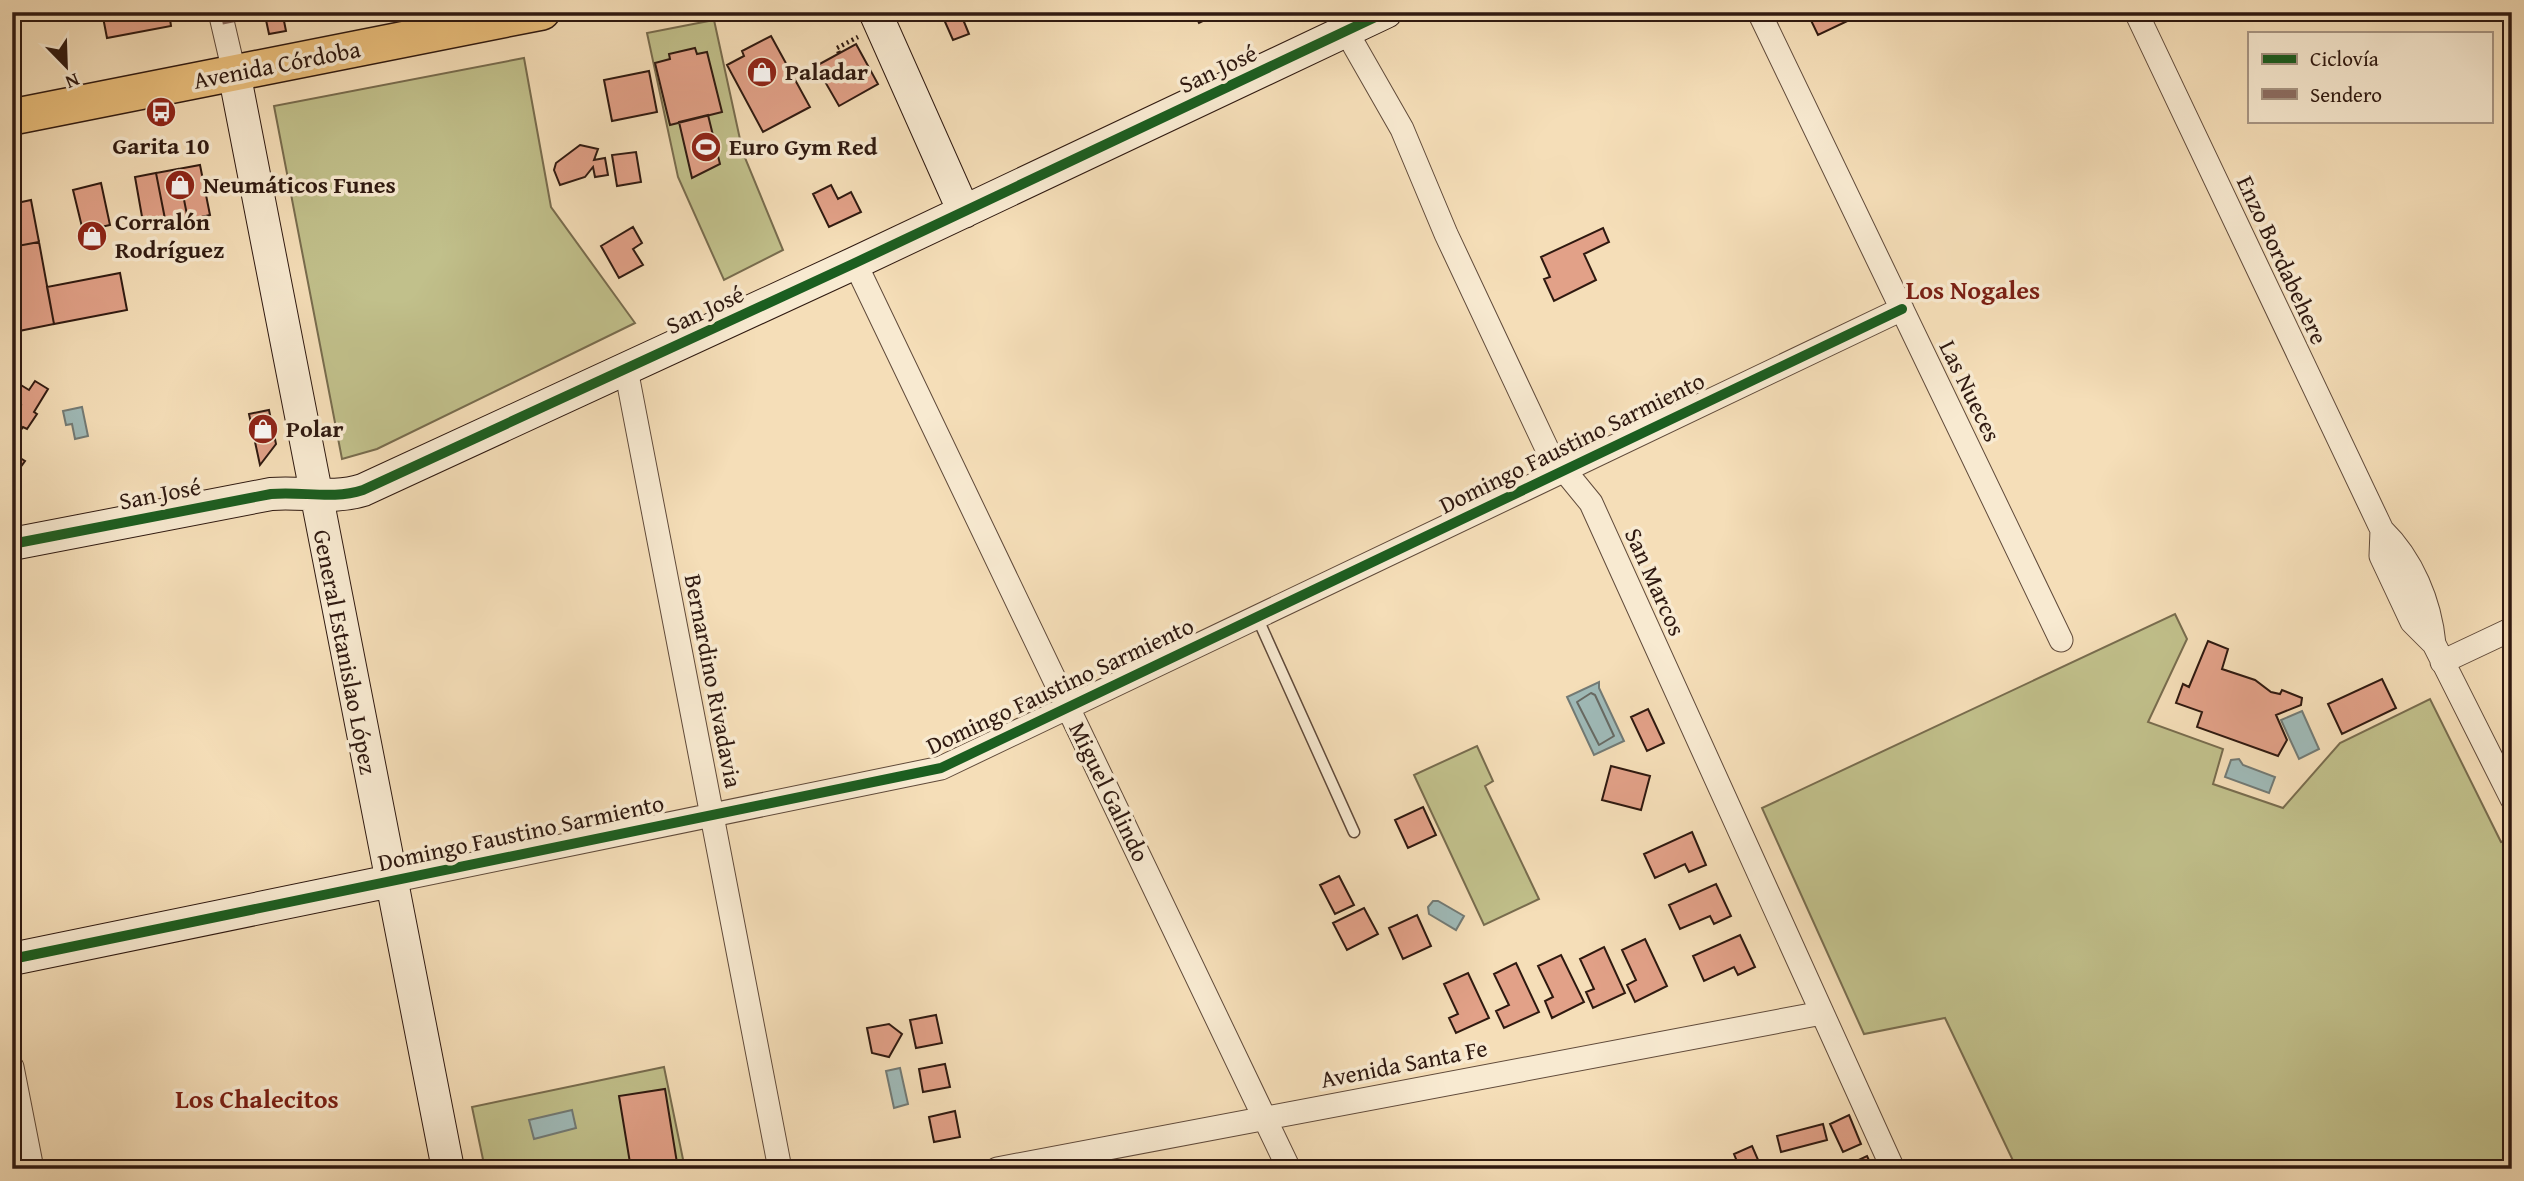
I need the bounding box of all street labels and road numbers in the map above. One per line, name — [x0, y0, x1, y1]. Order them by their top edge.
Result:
street label: Avenida Córdoba — [190, 31, 364, 98]
street label: San José — [1173, 35, 1263, 102]
street label: Enzo Bordabehere — [2228, 170, 2337, 350]
street label: San José — [660, 276, 750, 343]
street label: Las Nueces — [1931, 334, 2010, 448]
street label: Domingo Faustino Sarmiento — [1433, 363, 1711, 522]
street label: San José — [116, 468, 204, 519]
street label: San Marcos — [1616, 522, 1695, 641]
street label: General Estanislao López — [305, 527, 386, 777]
street label: Bernardino Rivadavia — [676, 571, 751, 791]
street label: Domingo Faustino Sarmiento — [920, 608, 1199, 763]
street label: Miguel Galindo — [1060, 716, 1159, 868]
street label: Domingo Faustino Sarmiento — [375, 785, 667, 880]
street label: Avenida Santa Fe — [1317, 1030, 1490, 1097]

